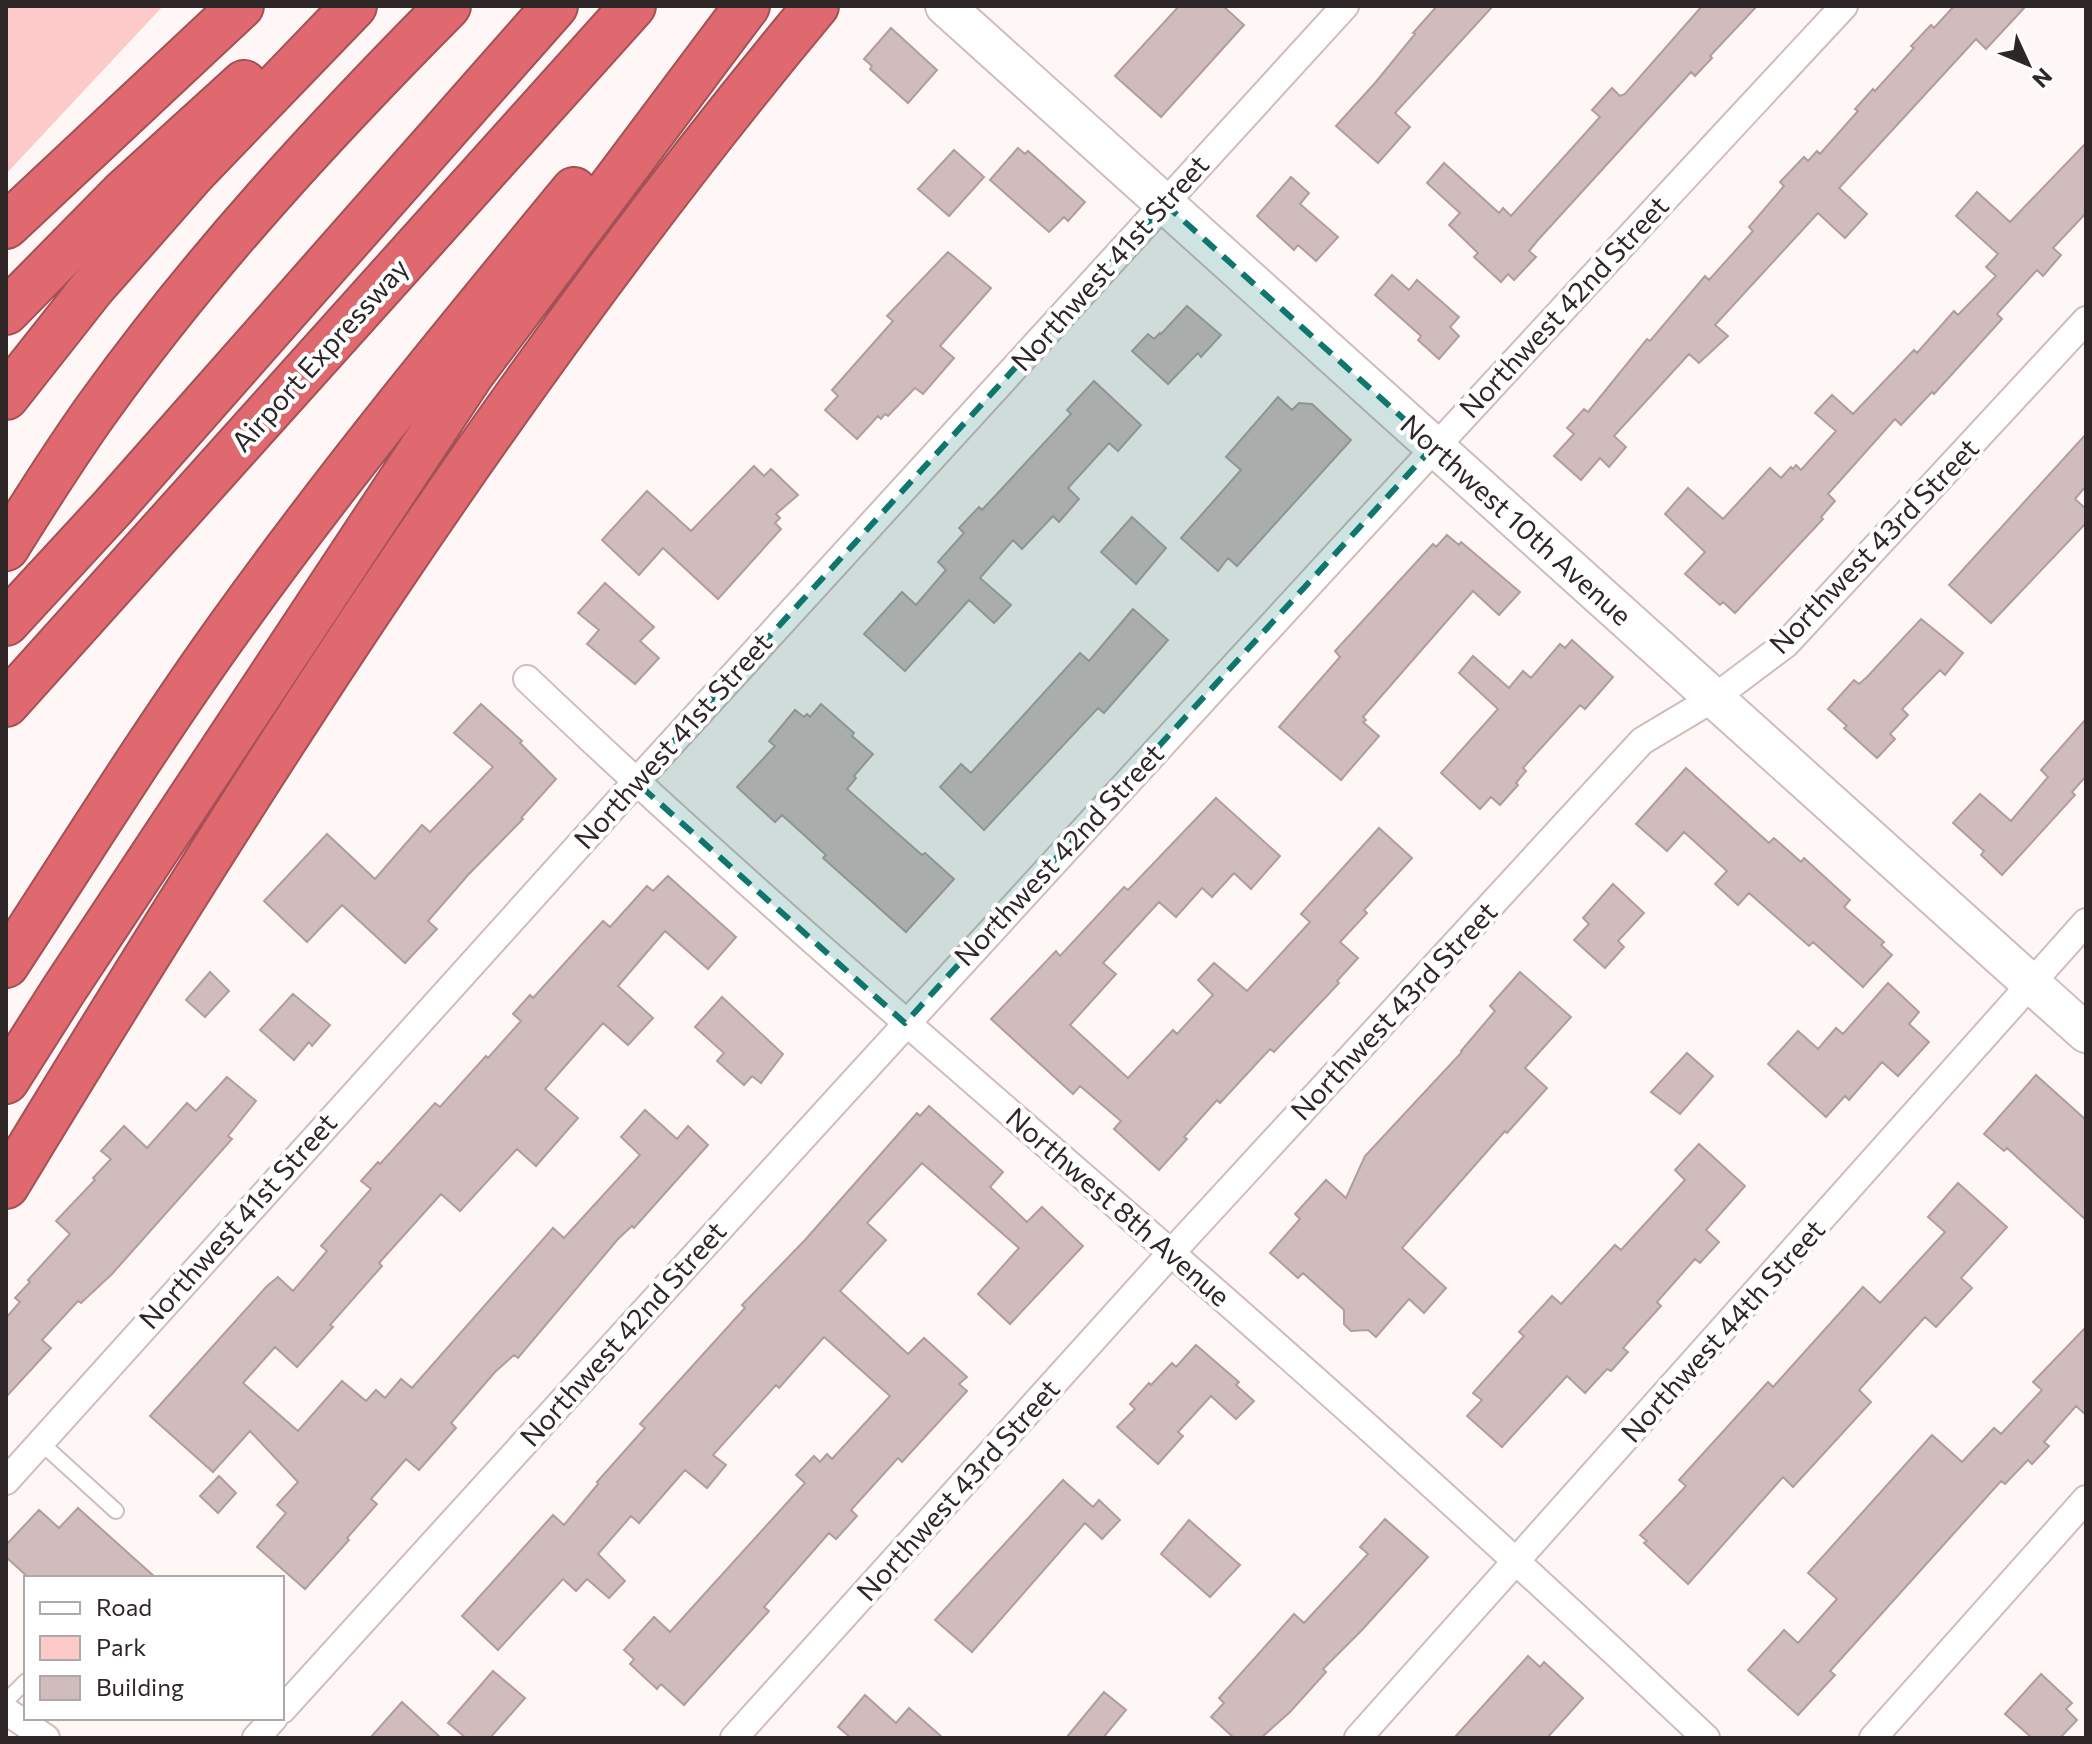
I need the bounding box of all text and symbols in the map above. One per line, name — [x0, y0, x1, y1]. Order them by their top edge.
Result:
north arrow — [1988, 24, 2068, 104]
text: N — [2027, 63, 2058, 94]
street label: Northwest 41st Street — [1003, 147, 1215, 377]
street label: Northwest 42nd Street — [1452, 188, 1675, 424]
street label: Airport Expressway — [223, 251, 415, 458]
street label: Northwest 10th Avenue — [1394, 407, 1639, 632]
street label: Northwest 43rd Street — [1762, 430, 1985, 660]
street label: Northwest 41st Street — [566, 625, 778, 855]
street label: Northwest 42nd Street — [947, 736, 1170, 972]
street label: Northwest 43rd Street — [1283, 894, 1503, 1127]
street label: Northwest 8th Avenue — [1000, 1100, 1238, 1313]
street label: Northwest 41st Street — [131, 1105, 343, 1335]
street label: Northwest 44th Street — [1613, 1212, 1831, 1449]
street label: Northwest 42nd Street — [512, 1214, 732, 1453]
street label: Northwest 43rd Street — [849, 1371, 1066, 1607]
legend — [24, 1576, 284, 1720]
text: Road — [96, 1592, 152, 1621]
text: Park — [96, 1632, 146, 1661]
text: Building — [96, 1672, 184, 1701]

